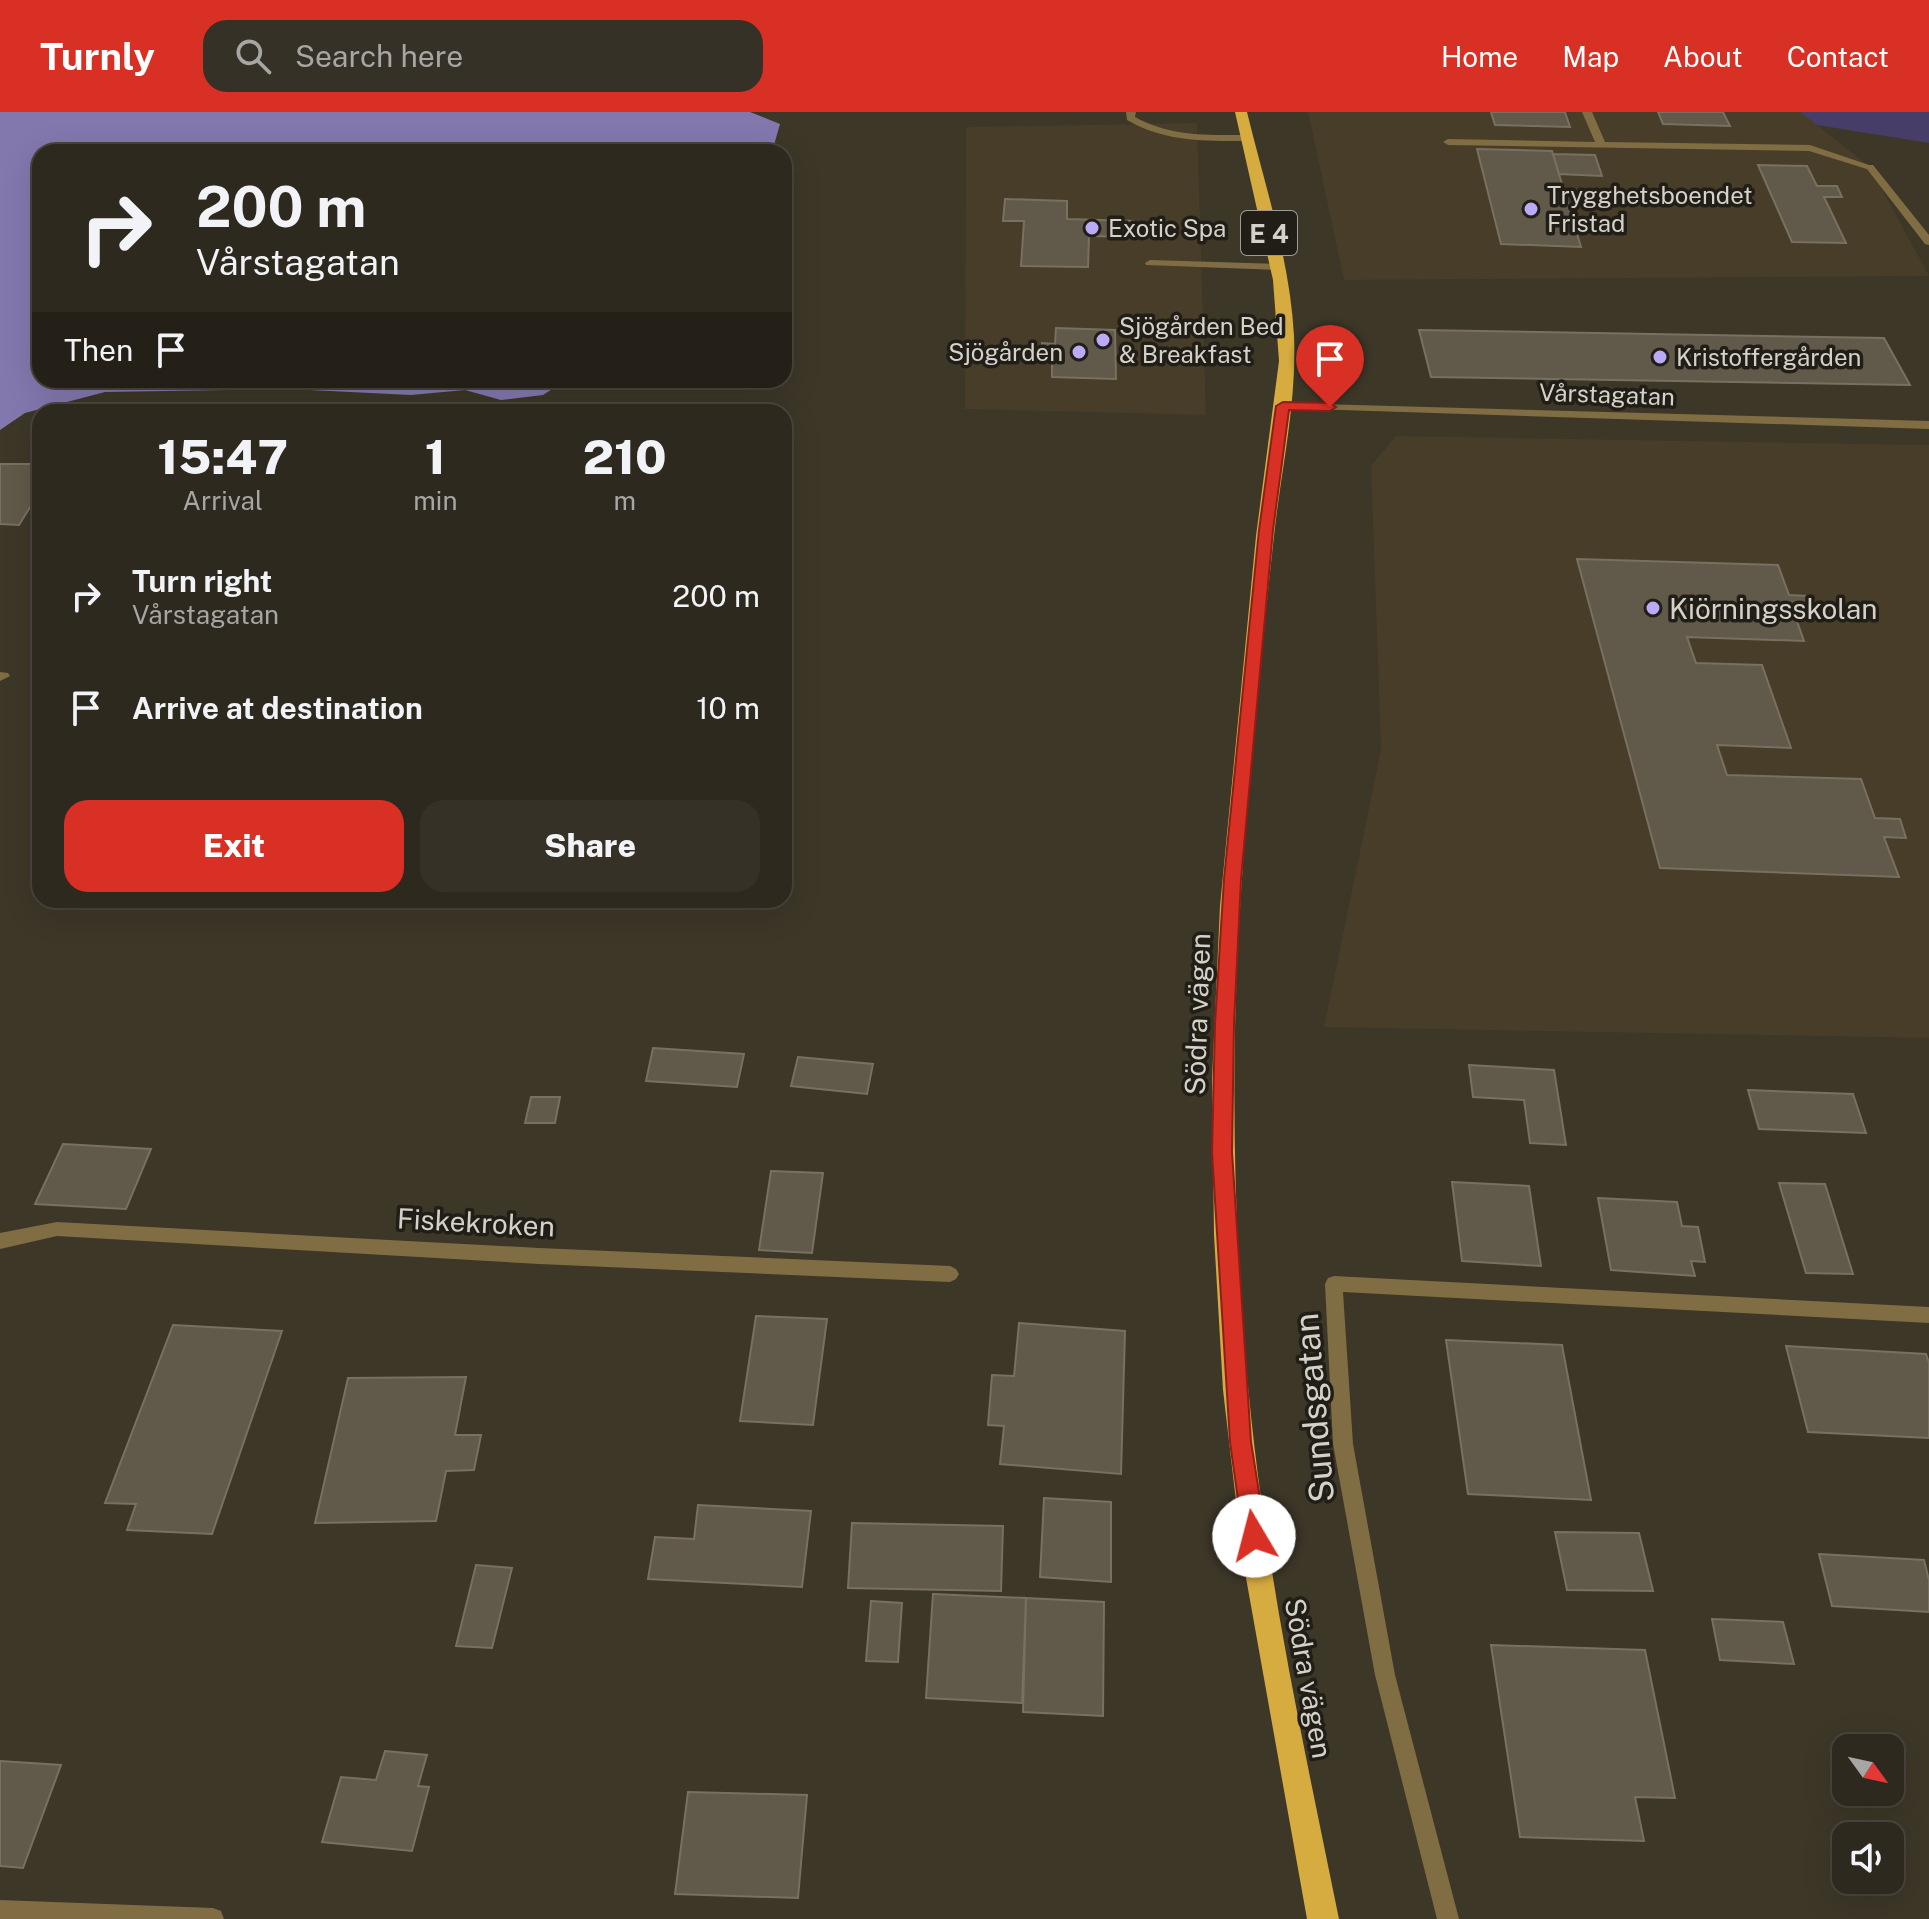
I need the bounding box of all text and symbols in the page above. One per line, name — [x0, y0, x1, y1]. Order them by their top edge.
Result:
search box — [203, 20, 763, 92]
text: Turnly — [40, 34, 155, 79]
icon: search — [231, 34, 275, 78]
text: Search here — [295, 38, 463, 74]
text: Home — [1441, 40, 1518, 73]
text: Map — [1562, 40, 1619, 73]
text: About — [1663, 40, 1743, 73]
text: Contact — [1787, 40, 1889, 73]
text: 200 m — [196, 174, 366, 240]
icon: right — [64, 176, 168, 280]
place label: Trygghetsboendet Fristad — [1547, 181, 1753, 237]
marker: Trygghetsboendet Fristad — [1522, 200, 1540, 218]
road number: E 4 — [1241, 211, 1297, 255]
place label: Exotic Spa — [1108, 214, 1226, 242]
marker: Exotic Spa — [1083, 219, 1101, 237]
text: Vårstagatan — [196, 241, 400, 283]
place label: Sjögården Bed & Breakfast — [1119, 312, 1284, 368]
pin — [1296, 325, 1364, 407]
icon: arrive — [149, 328, 193, 372]
marker: Sjögården Bed & Breakfast — [1094, 331, 1112, 349]
text: Then — [64, 332, 133, 368]
icon: arrive — [1308, 337, 1352, 381]
place label: Sjögården — [948, 338, 1063, 366]
marker: Sjögården — [1070, 343, 1088, 361]
place label: Kristoffergården — [1676, 343, 1861, 371]
marker: Kristoffergården — [1651, 348, 1669, 366]
street label: Vårstagatan — [1539, 378, 1675, 410]
text: 15:47 — [157, 428, 288, 485]
text: 1 — [425, 428, 446, 485]
text: 210 — [583, 428, 667, 485]
text: Arrival — [183, 485, 263, 516]
text: min — [413, 485, 457, 516]
text: m — [613, 485, 636, 516]
text: Turn right — [132, 563, 272, 599]
icon: right — [64, 574, 108, 618]
text: 200 m — [672, 578, 760, 614]
place label: Kiörningsskolan — [1669, 592, 1877, 625]
text: Vårstagatan — [132, 599, 279, 630]
marker: Kiörningsskolan — [1644, 599, 1662, 617]
icon: arrive — [64, 686, 108, 730]
text: Arrive at destination — [132, 690, 423, 726]
text: 10 m — [696, 690, 760, 726]
button: Exit — [64, 800, 404, 892]
button: Share — [420, 800, 760, 892]
street label: Södra vägen — [1178, 932, 1216, 1096]
street label: Fiskekroken — [396, 1201, 556, 1243]
street label: Sundsgatan — [1286, 1312, 1342, 1504]
position arrow — [1212, 1494, 1296, 1578]
street label: Södra vägen — [1279, 1595, 1339, 1761]
north arrow — [1832, 1734, 1904, 1806]
map controls — [1832, 1734, 1904, 1894]
button: sound — [1832, 1822, 1904, 1894]

